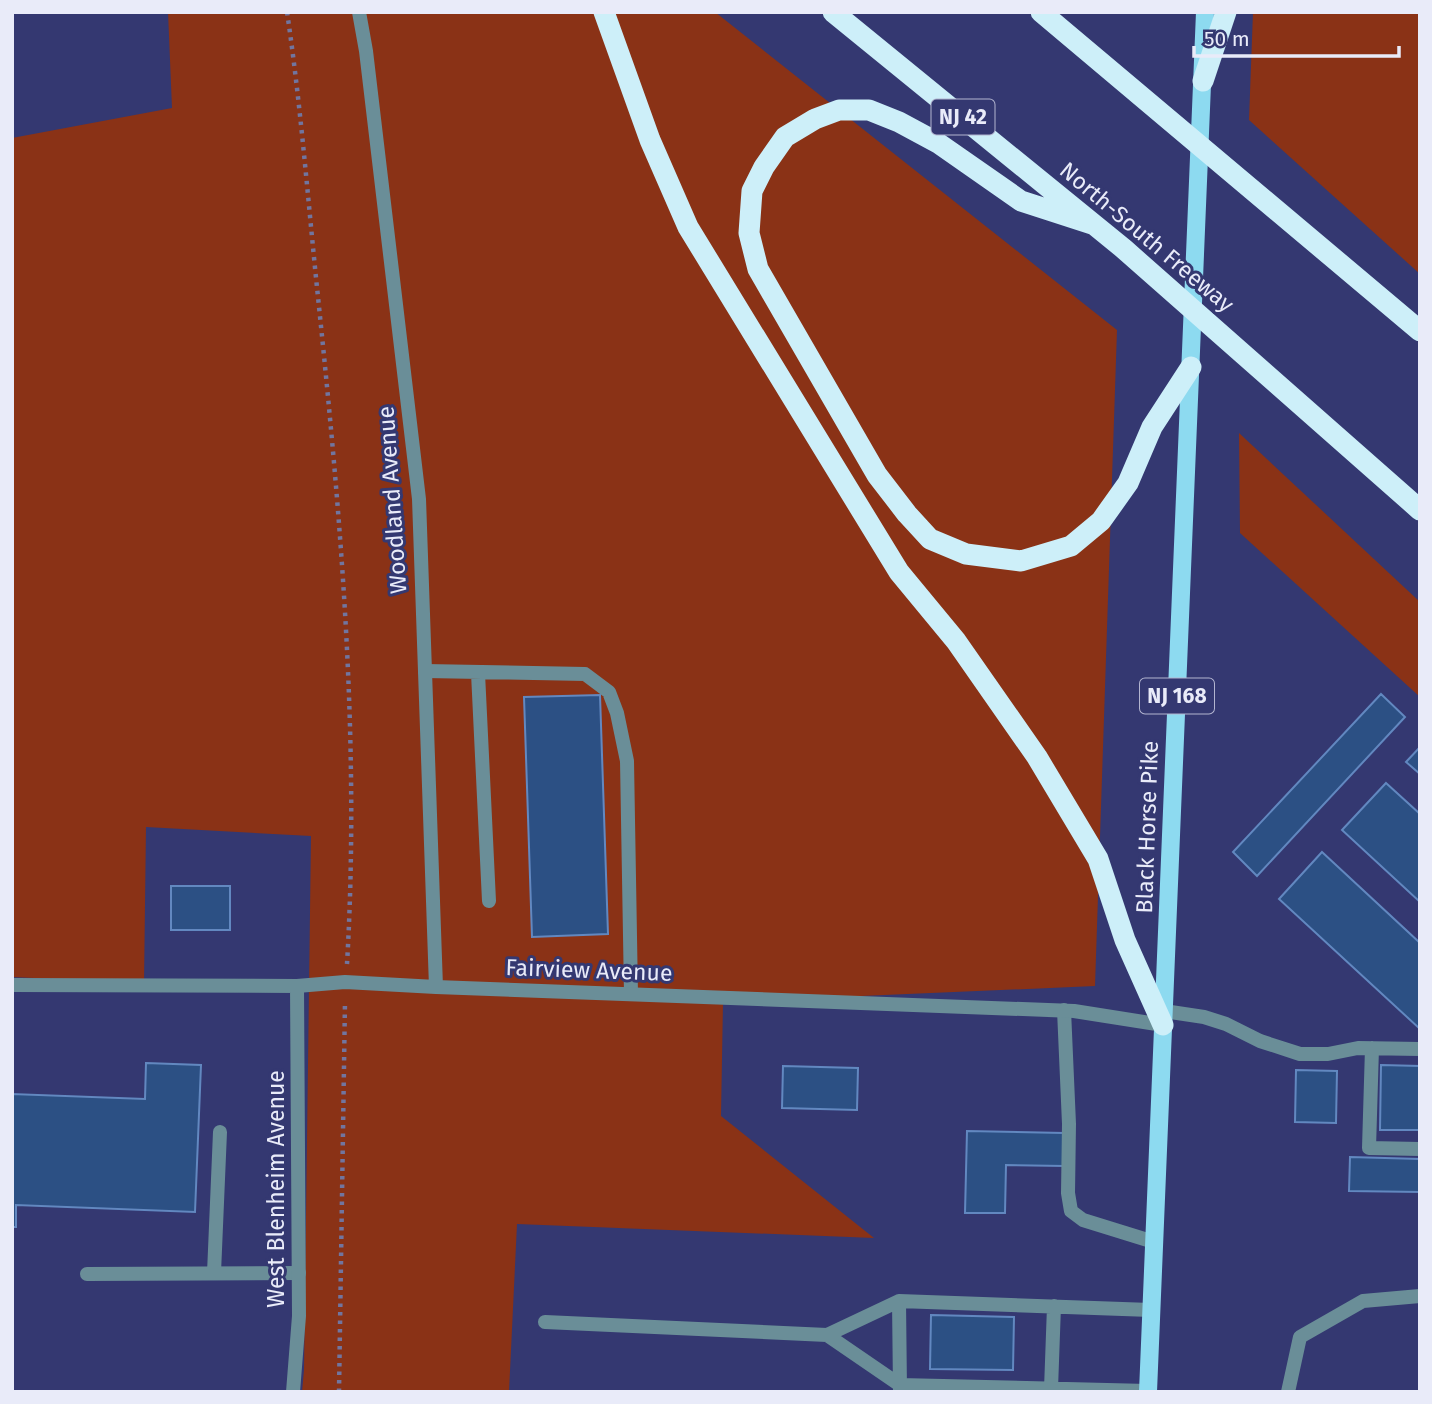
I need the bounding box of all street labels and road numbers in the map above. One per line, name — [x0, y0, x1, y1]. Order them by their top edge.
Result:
road number: NJ 42 — [932, 100, 995, 134]
street label: North-South Freeway — [1054, 156, 1240, 318]
street label: Woodland Avenue — [371, 405, 413, 595]
road number: NJ 168 — [1140, 678, 1214, 714]
street label: Black Horse Pike — [1130, 740, 1164, 914]
street label: Fairview Avenue — [505, 953, 673, 987]
street label: West Blenheim Avenue — [262, 1070, 290, 1308]

